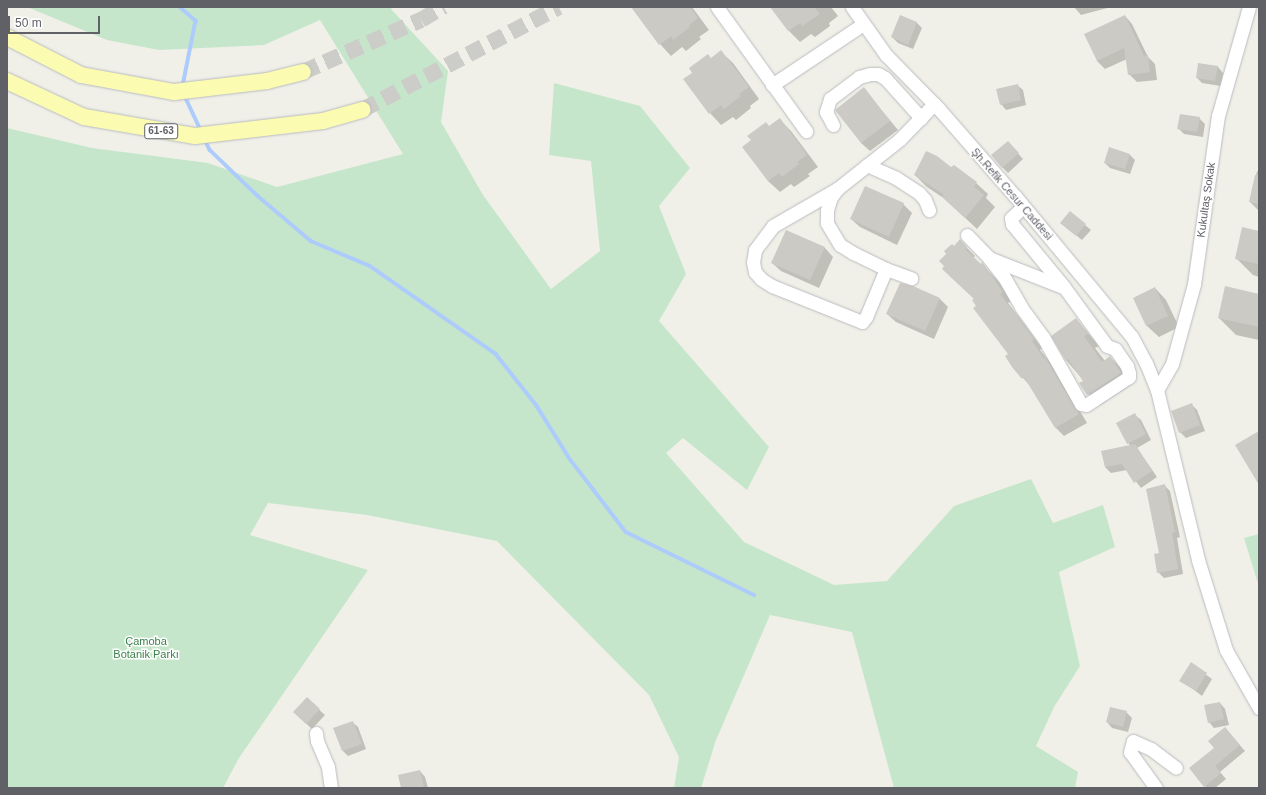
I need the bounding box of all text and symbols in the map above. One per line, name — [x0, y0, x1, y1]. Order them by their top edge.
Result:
scale bar — [10, 8, 102, 34]
text: 50 m — [15, 16, 42, 30]
road number: 61-63 — [144, 123, 178, 139]
street label: Şh.Refik Cesur Caddesi — [969, 145, 1055, 243]
street label: Kukultaş Sokak — [1194, 162, 1218, 238]
park label: Çamoba Botanik Parkı — [113, 635, 179, 661]

